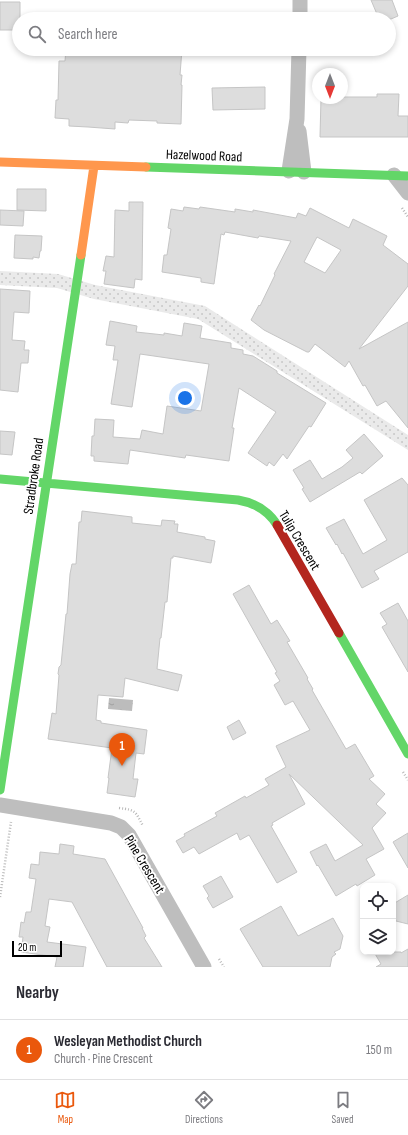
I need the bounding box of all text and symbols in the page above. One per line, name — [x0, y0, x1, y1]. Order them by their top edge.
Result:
search box — [12, 12, 396, 56]
icon: search — [26, 23, 48, 45]
text: Search here — [58, 25, 118, 44]
north arrow — [312, 68, 348, 104]
street label: Hazelwood Road — [166, 146, 243, 165]
your location — [175, 388, 195, 408]
street label: Stradbroke Road — [20, 437, 47, 515]
street label: Tulip Crescent — [275, 507, 324, 573]
pin: 1 — [109, 733, 135, 766]
street label: Pine Crescent — [121, 832, 169, 897]
map controls — [360, 883, 396, 955]
button: locate — [360, 883, 396, 919]
button: layers — [360, 919, 396, 955]
scale bar — [12, 939, 62, 958]
text: 20 m — [18, 941, 36, 954]
text: Nearby — [16, 983, 59, 1003]
text: Wesleyan Methodist Church — [54, 1032, 202, 1051]
text: 1 — [26, 1042, 32, 1058]
text: 150 m — [366, 1042, 392, 1058]
text: Church · Pine Crescent — [54, 1051, 153, 1067]
tab: Map — [54, 1089, 76, 1126]
tab: Directions — [185, 1089, 223, 1126]
tab: Saved — [332, 1089, 354, 1126]

